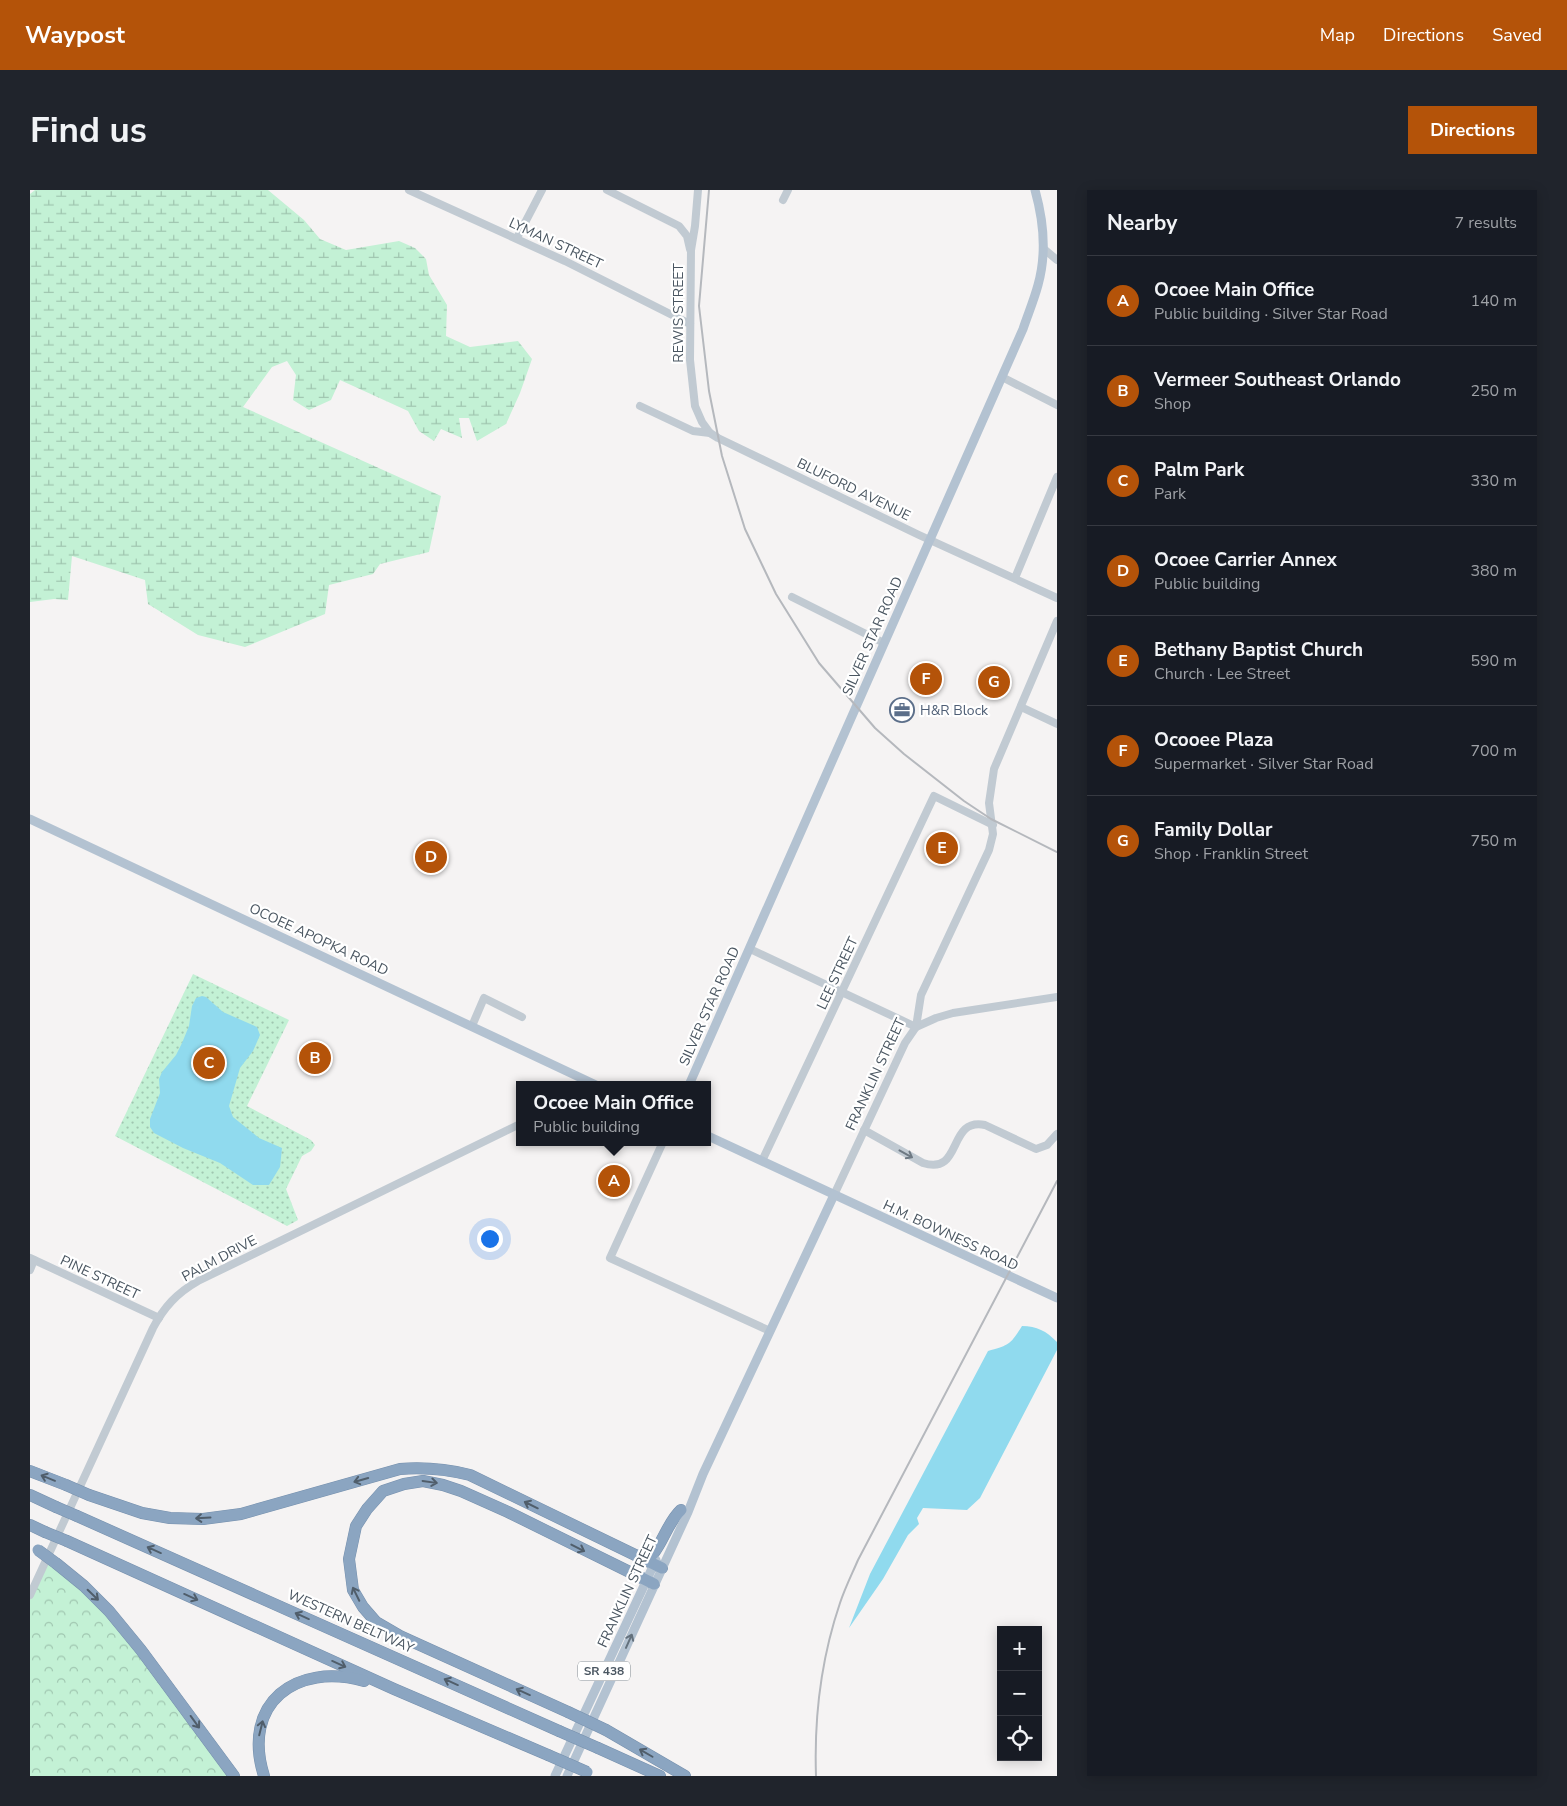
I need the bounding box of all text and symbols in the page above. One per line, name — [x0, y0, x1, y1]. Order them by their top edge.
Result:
text: Waypost — [25, 19, 125, 51]
text: Map — [1320, 23, 1355, 47]
text: Directions — [1383, 23, 1464, 47]
text: Saved — [1492, 23, 1542, 47]
button: Directions — [1408, 106, 1537, 154]
text: Find us — [30, 107, 147, 154]
text: Nearby — [1107, 209, 1177, 237]
text: 7 results — [1455, 212, 1517, 234]
street label: LYMAN STREET — [506, 213, 606, 274]
street label: REWIS STREET — [669, 263, 688, 363]
text: Ocoee Main Office — [1154, 277, 1314, 303]
text: A — [1117, 290, 1129, 312]
text: 140 m — [1470, 290, 1517, 312]
text: Public building · Silver Star Road — [1154, 303, 1388, 325]
text: Vermeer Southeast Orlando — [1154, 367, 1401, 393]
text: B — [1117, 380, 1129, 402]
text: 250 m — [1470, 380, 1517, 402]
text: Shop — [1154, 393, 1191, 415]
street label: BLUFORD AVENUE — [794, 454, 914, 525]
text: Palm Park — [1154, 457, 1244, 483]
text: C — [1118, 470, 1128, 492]
text: 330 m — [1470, 470, 1517, 492]
text: Park — [1154, 483, 1186, 505]
text: Ocoee Carrier Annex — [1154, 547, 1337, 573]
text: D — [1117, 560, 1129, 582]
text: 380 m — [1470, 560, 1517, 582]
text: Public building — [1154, 573, 1260, 595]
street label: SILVER STAR ROAD — [838, 574, 907, 699]
text: Bethany Baptist Church — [1154, 637, 1363, 663]
text: E — [1118, 650, 1128, 672]
text: 590 m — [1470, 650, 1517, 672]
pin: F — [910, 660, 942, 698]
pin: G — [978, 663, 1010, 701]
text: Church · Lee Street — [1154, 663, 1290, 685]
office icon: H&R Block — [889, 697, 915, 723]
place label: H&R Block — [920, 701, 989, 720]
text: Ocooee Plaza — [1154, 727, 1273, 753]
text: F — [1119, 740, 1128, 762]
text: 700 m — [1470, 740, 1517, 762]
text: Supermarket · Silver Star Road — [1154, 753, 1374, 775]
text: Family Dollar — [1154, 817, 1273, 843]
pin: E — [926, 829, 958, 867]
text: G — [1117, 830, 1129, 852]
text: 750 m — [1470, 830, 1517, 852]
pin: D — [415, 838, 447, 876]
text: Shop · Franklin Street — [1154, 843, 1308, 865]
street label: OCOEE APOPKA ROAD — [246, 899, 392, 980]
street label: LEE STREET — [812, 933, 863, 1013]
street label: SILVER STAR ROAD — [675, 944, 744, 1069]
street label: FRANKLIN STREET — [841, 1014, 910, 1134]
pin: B — [299, 1039, 331, 1077]
pin: C — [193, 1044, 225, 1082]
popup — [516, 1081, 711, 1146]
text: Ocoee Main Office — [533, 1090, 694, 1116]
text: Public building — [533, 1116, 640, 1138]
one-way arrow — [899, 1149, 914, 1159]
pin: A — [598, 1162, 630, 1200]
street label: H.M. BOWNESS ROAD — [880, 1196, 1022, 1275]
your location — [477, 1226, 503, 1252]
street label: PALM DRIVE — [178, 1231, 260, 1286]
street label: PINE STREET — [57, 1251, 143, 1304]
one-way arrow — [41, 1473, 56, 1482]
one-way arrow — [353, 1476, 369, 1485]
one-way arrow — [421, 1478, 437, 1488]
one-way arrow — [524, 1500, 539, 1509]
one-way arrow — [195, 1513, 212, 1523]
street label: FRANKLIN STREET — [593, 1531, 662, 1651]
one-way arrow — [570, 1544, 585, 1553]
one-way arrow — [147, 1545, 162, 1554]
street label: WESTERN BELTWAY — [285, 1585, 417, 1658]
one-way arrow — [351, 1587, 361, 1602]
one-way arrow — [87, 1589, 99, 1601]
one-way arrow — [183, 1593, 198, 1602]
one-way arrow — [295, 1611, 310, 1621]
map controls — [997, 1626, 1042, 1761]
button: + — [997, 1626, 1042, 1671]
one-way arrow — [624, 1634, 634, 1649]
one-way arrow — [331, 1660, 346, 1669]
road number: SR 438 — [578, 1662, 630, 1680]
button: − — [997, 1671, 1042, 1716]
one-way arrow — [444, 1677, 459, 1687]
one-way arrow — [516, 1686, 531, 1696]
one-way arrow — [190, 1715, 200, 1729]
button: locate — [997, 1716, 1042, 1761]
one-way arrow — [257, 1721, 266, 1737]
one-way arrow — [638, 1748, 653, 1758]

